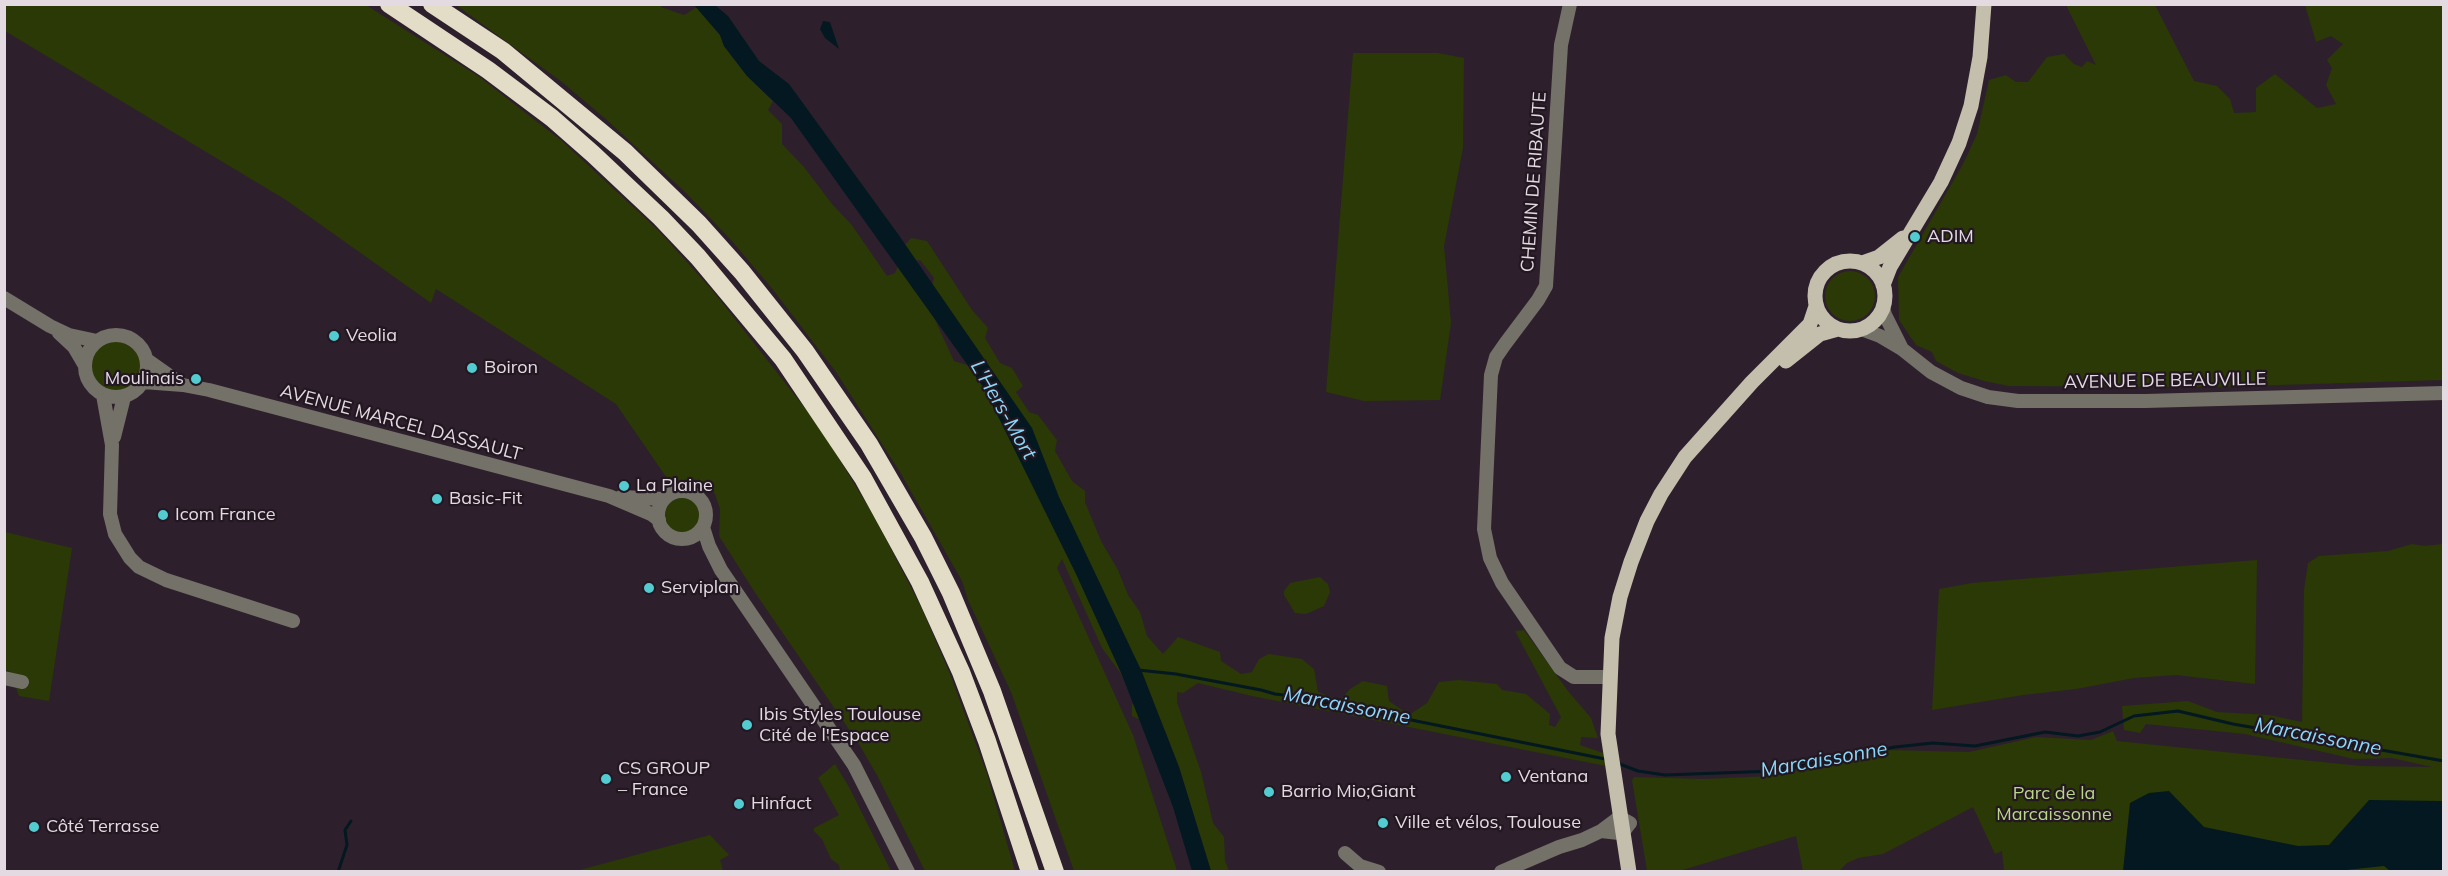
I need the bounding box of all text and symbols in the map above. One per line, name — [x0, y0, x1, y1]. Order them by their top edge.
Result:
street label: CHEMIN DE RIBAUTE — [1517, 91, 1551, 273]
place label: ADIM — [1927, 226, 1974, 248]
marker: ADIM — [1908, 230, 1922, 244]
place label: Veolia — [346, 325, 397, 347]
marker: Veolia — [327, 329, 341, 343]
water label: L'Hers-Mort — [965, 356, 1041, 464]
place label: Boiron — [484, 357, 538, 379]
marker: Boiron — [465, 361, 479, 375]
place label: Moulinais — [105, 368, 184, 390]
street label: AVENUE DE BEAUVILLE — [2064, 368, 2266, 394]
marker: Moulinais — [189, 372, 203, 386]
street label: AVENUE MARCEL DASSAULT — [278, 380, 524, 466]
place label: La Plaine — [636, 475, 713, 497]
marker: La Plaine — [617, 479, 631, 493]
place label: Basic-Fit — [449, 488, 522, 510]
marker: Basic-Fit — [430, 492, 444, 506]
place label: Icom France — [175, 504, 275, 526]
marker: Icom France — [156, 508, 170, 522]
place label: Serviplan — [661, 577, 739, 599]
marker: Serviplan — [642, 581, 656, 595]
water label: Marcaissonne — [1282, 682, 1412, 730]
place label: Ibis Styles Toulouse Cité de l'Espace — [759, 704, 921, 746]
water label: Marcaissonne — [2253, 713, 2383, 761]
marker: Ibis Styles Toulouse Cité de l'Espace — [740, 718, 754, 732]
water label: Marcaissonne — [1759, 737, 1889, 783]
place label: CS GROUP – France — [618, 758, 710, 800]
place label: Ventana — [1518, 766, 1588, 788]
marker: Ventana — [1499, 770, 1513, 784]
marker: CS GROUP – France — [599, 772, 613, 786]
place label: Barrio Mio;Giant — [1281, 781, 1416, 803]
park label: Parc de la Marcaissonne — [1996, 783, 2112, 826]
marker: Barrio Mio;Giant — [1262, 785, 1276, 799]
place label: Hinfact — [751, 793, 812, 815]
marker: Hinfact — [732, 797, 746, 811]
place label: Ville et vélos, Toulouse — [1395, 812, 1581, 834]
place label: Côté Terrasse — [46, 816, 159, 838]
marker: Ville et vélos, Toulouse — [1376, 816, 1390, 830]
marker: Côté Terrasse — [27, 820, 41, 834]

